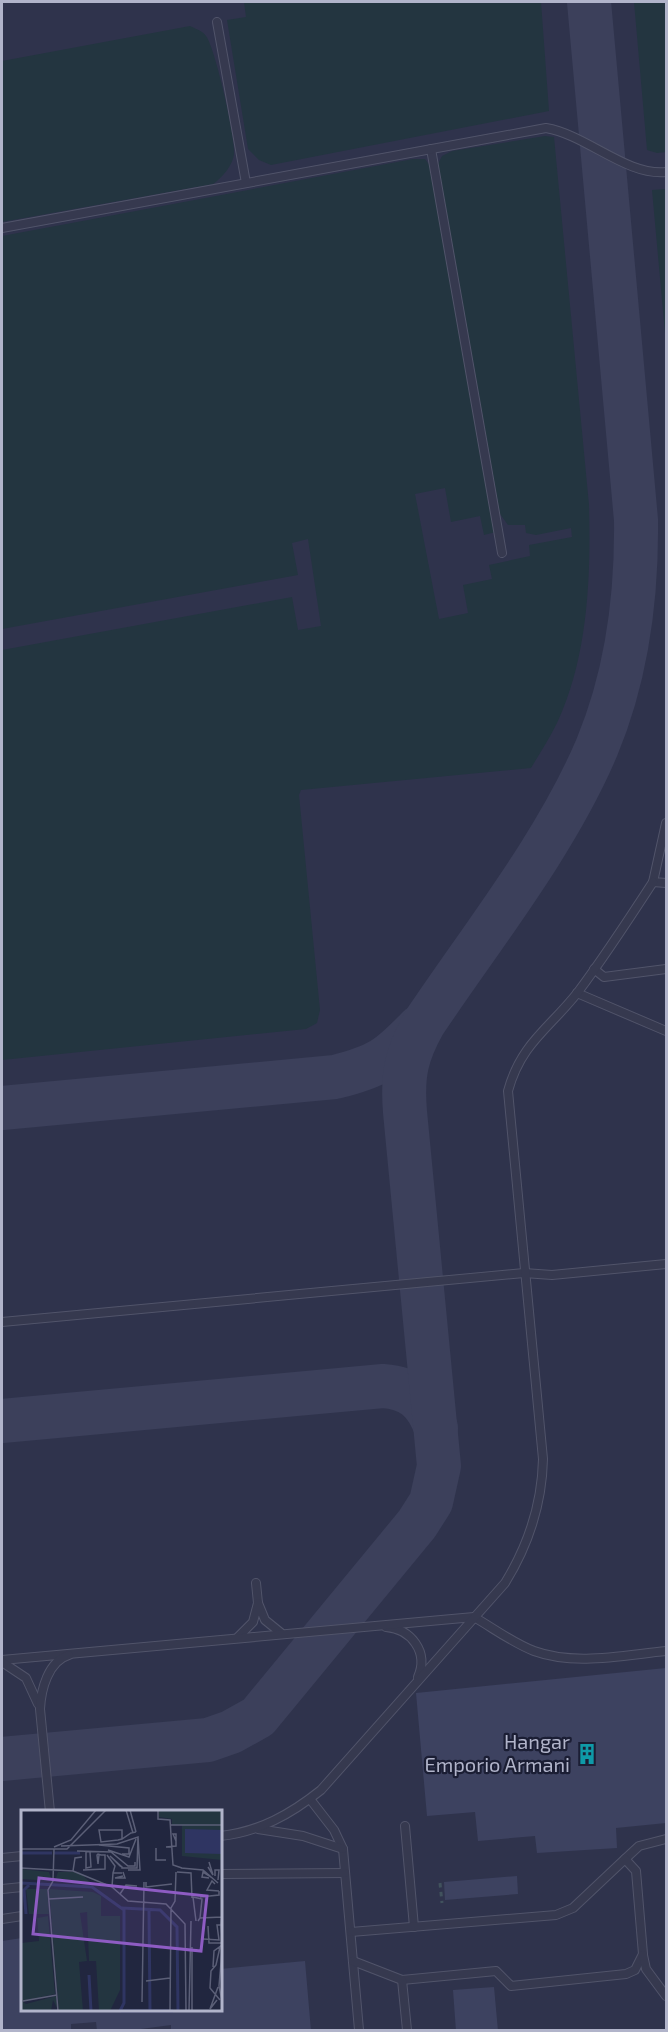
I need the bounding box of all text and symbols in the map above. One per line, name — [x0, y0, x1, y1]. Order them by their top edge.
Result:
place label: Hangar Emporio Armani — [424, 1729, 570, 1776]
building icon: Hangar Emporio Armani — [575, 1742, 599, 1766]
inset map — [21, 1810, 222, 2011]

